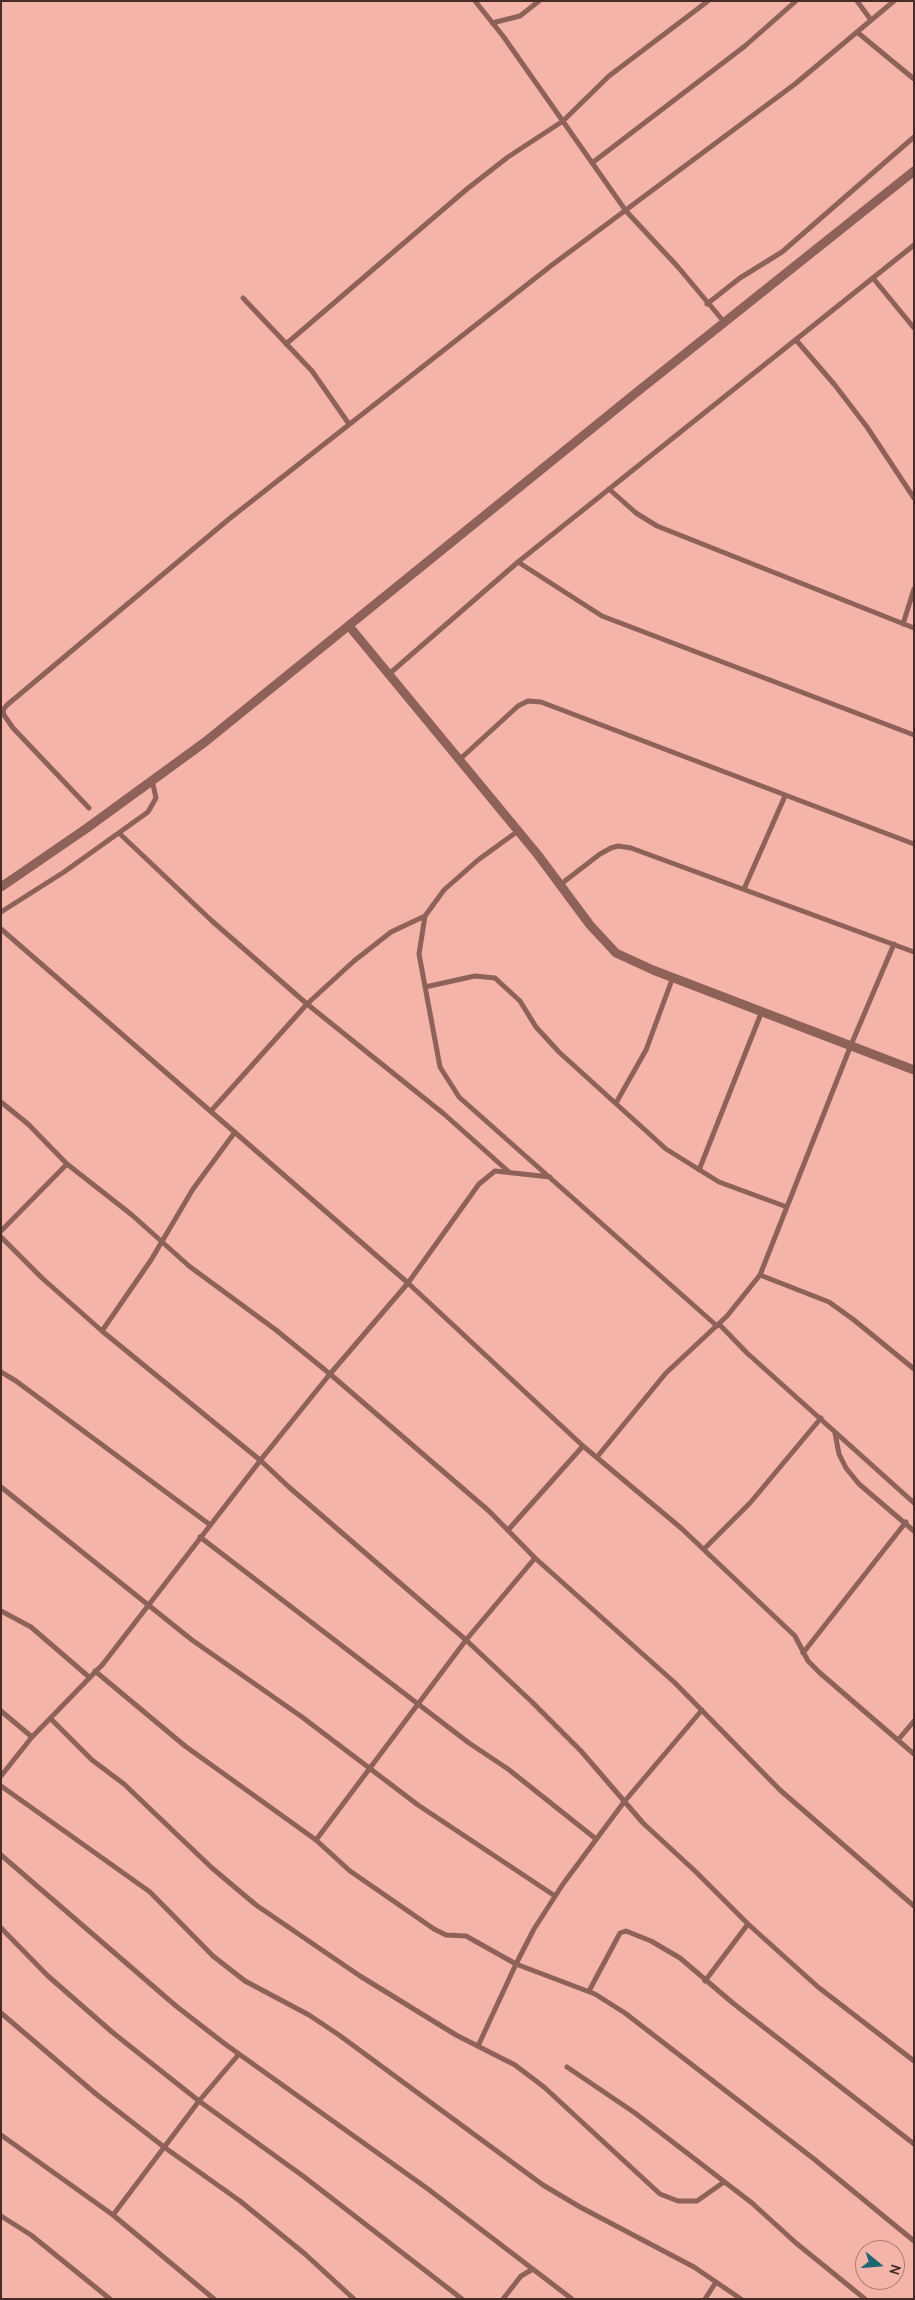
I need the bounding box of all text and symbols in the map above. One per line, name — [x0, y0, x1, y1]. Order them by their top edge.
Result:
north arrow — [855, 2240, 905, 2290]
text: N — [884, 2262, 903, 2277]

